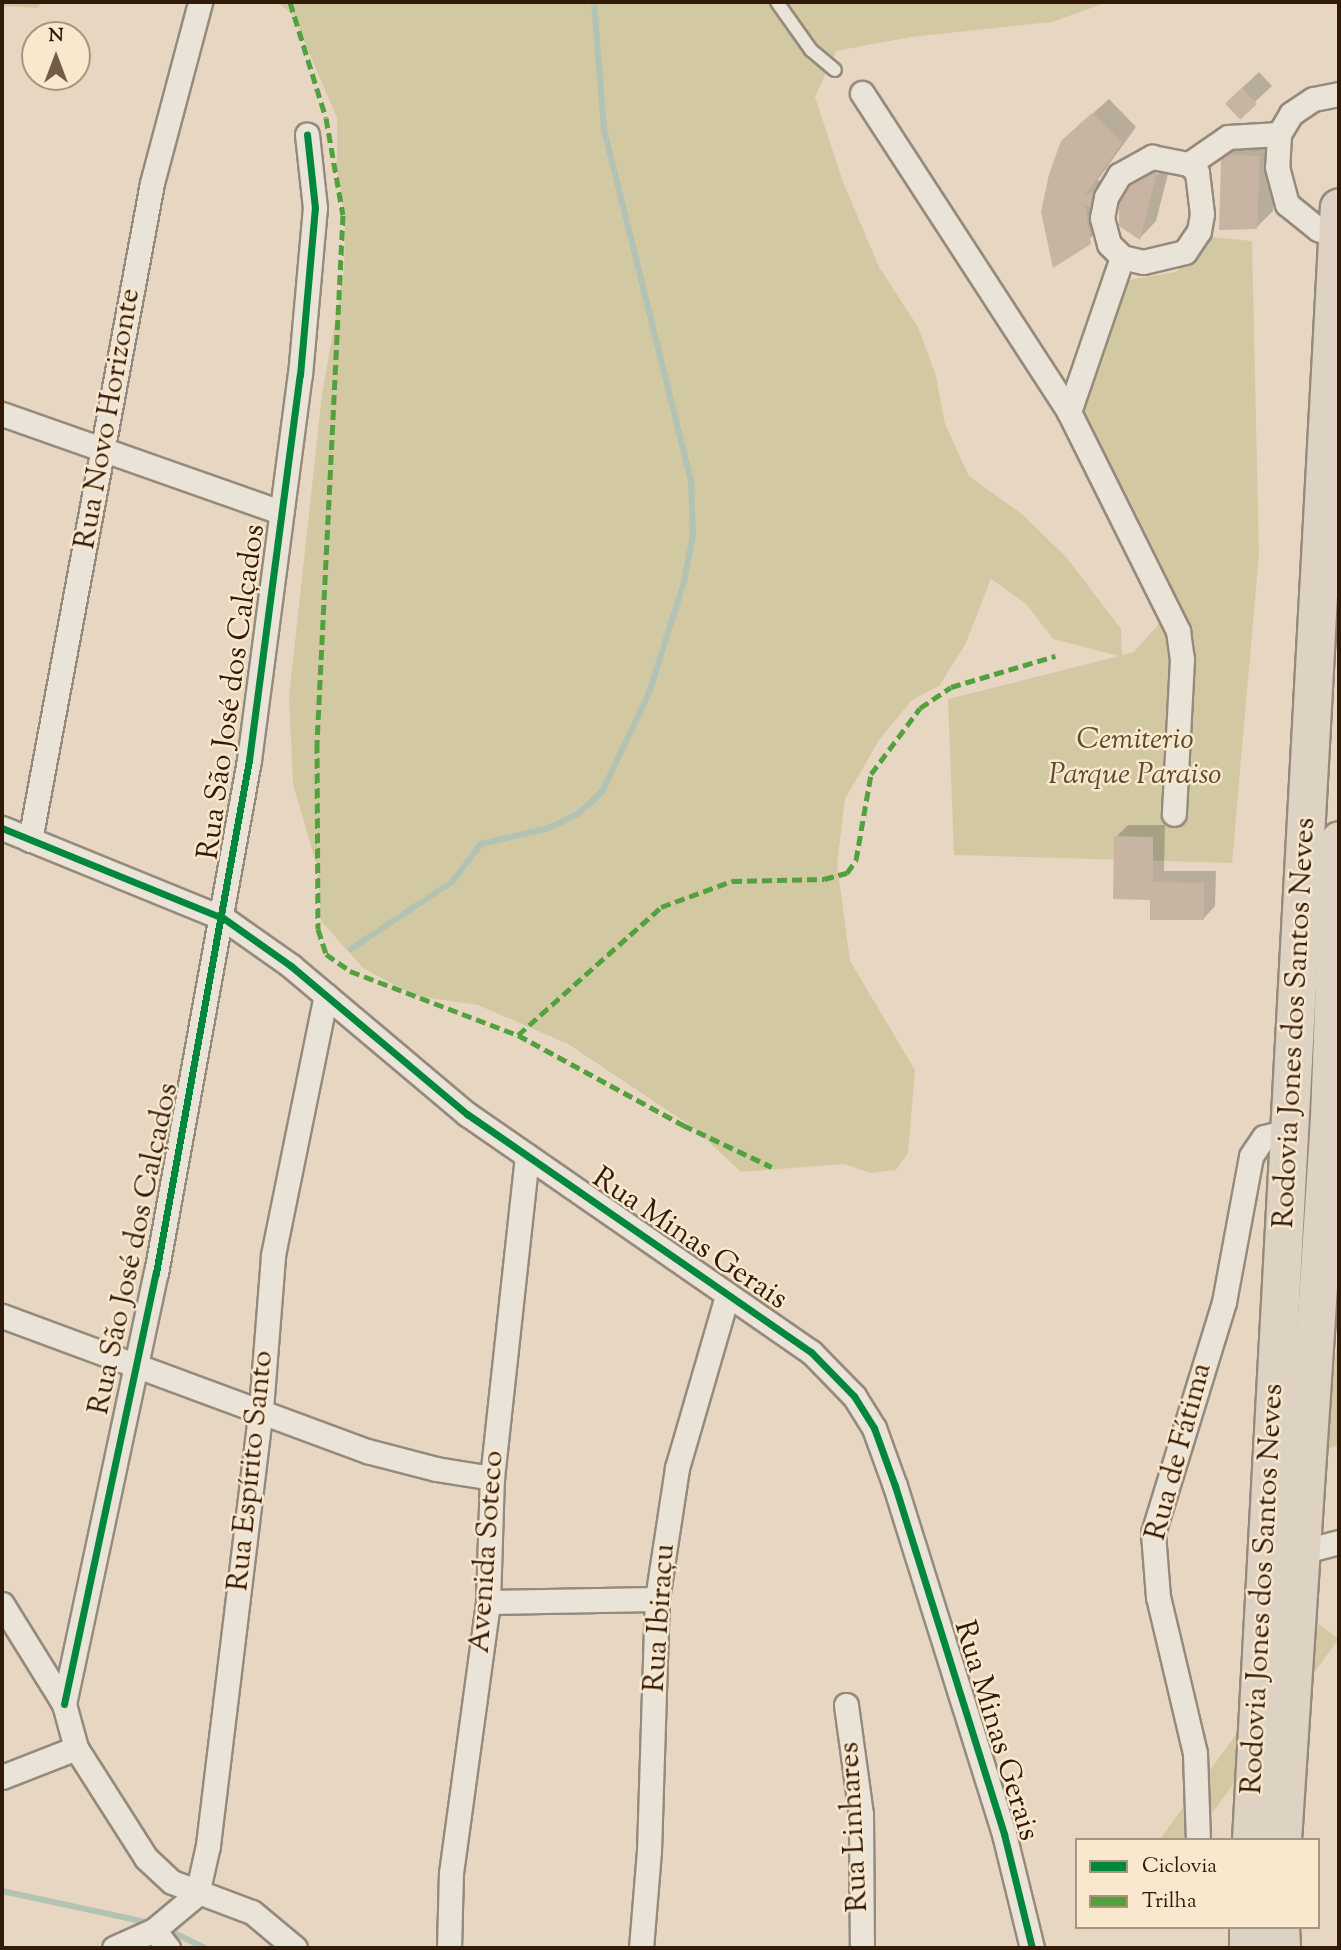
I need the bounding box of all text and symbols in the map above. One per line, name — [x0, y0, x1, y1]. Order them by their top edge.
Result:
north arrow — [21, 21, 91, 91]
text: N — [48, 23, 64, 50]
street label: Rua Novo Horizonte — [68, 286, 150, 552]
street label: Rua São José dos Calçados — [192, 522, 274, 862]
park label: Cemiterio Parque Paraiso — [1048, 723, 1222, 794]
street label: Rodovia Jones dos Santos Neves — [1267, 817, 1325, 1229]
street label: Rua São José dos Calçados — [82, 1080, 188, 1418]
street label: Rua Minas Gerais — [584, 1161, 794, 1319]
street label: Rua Espírito Santo — [221, 1349, 283, 1593]
street label: Rua de Fátima — [1139, 1359, 1221, 1545]
street label: Rodovia Jones dos Santos Neves — [1235, 1383, 1293, 1795]
street label: Avenida Soteco — [463, 1449, 513, 1655]
street label: Rua Ibiraçu — [638, 1543, 684, 1693]
street label: Rua Minas Gerais — [944, 1617, 1046, 1845]
street label: Rua Linhares — [833, 1741, 877, 1913]
legend — [1075, 1838, 1320, 1929]
text: Ciclovia — [1142, 1852, 1217, 1882]
text: Trilha — [1142, 1887, 1197, 1917]

